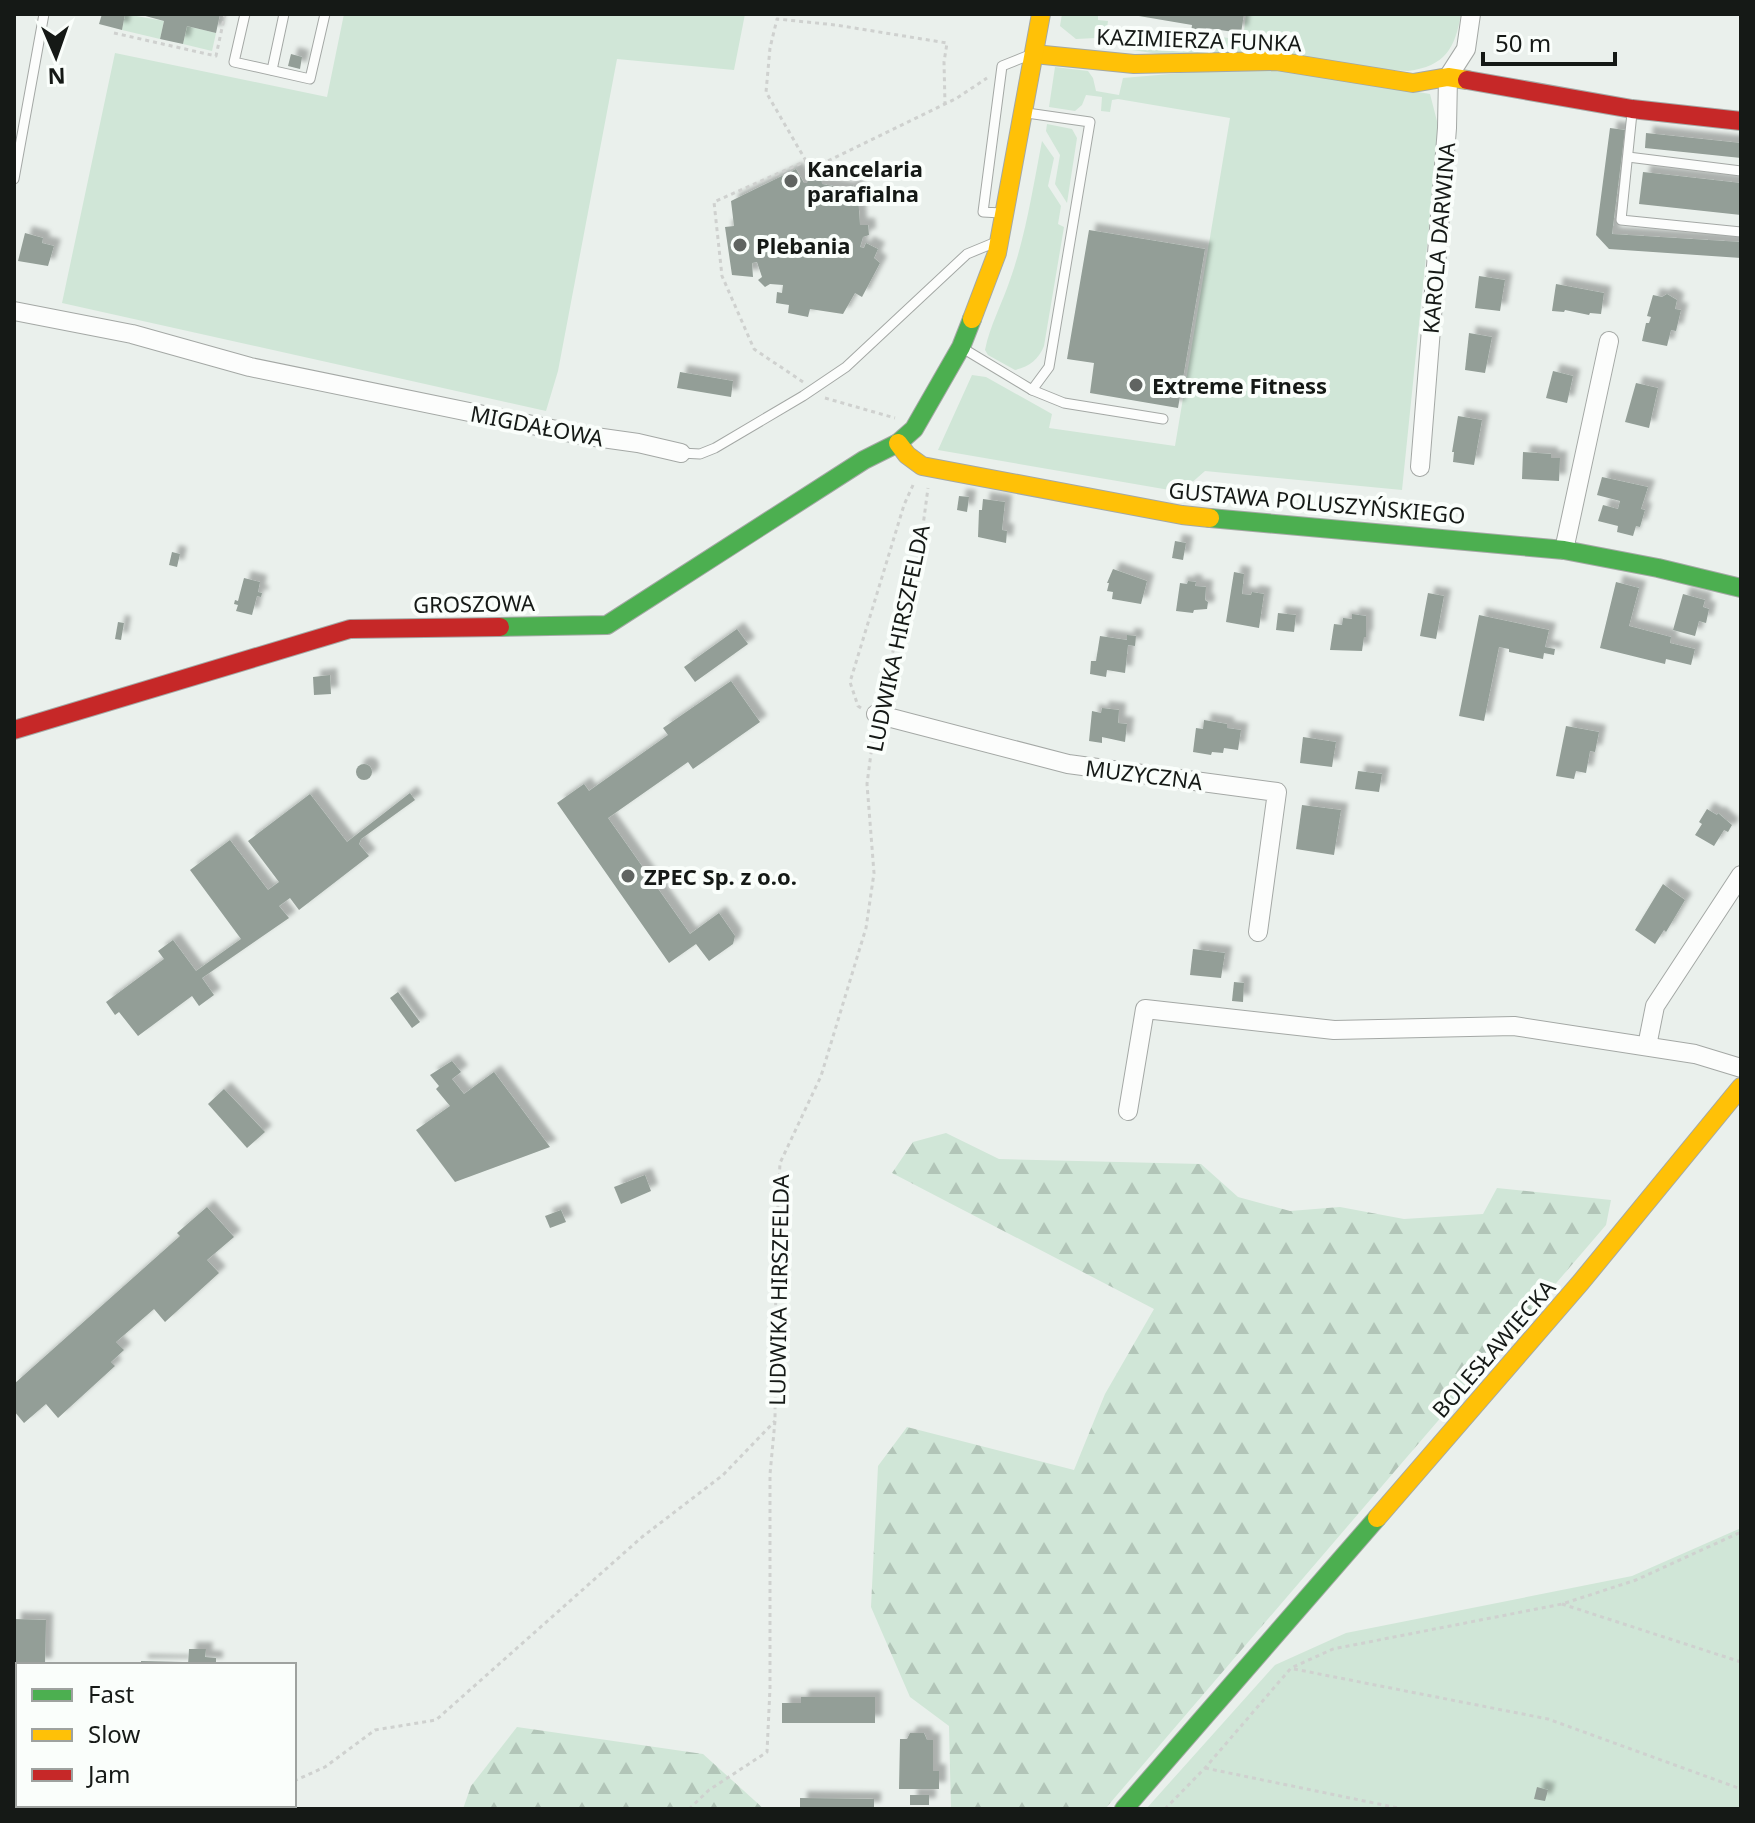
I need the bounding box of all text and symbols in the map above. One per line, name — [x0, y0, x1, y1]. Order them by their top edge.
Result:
north arrow — [16, 16, 96, 96]
scale bar — [1483, 16, 1615, 66]
street label: KAZIMIERZA FUNKA — [1096, 20, 1303, 58]
text: 50 m — [1495, 26, 1551, 59]
text: N — [47, 62, 66, 92]
street label: KAROLA DARWINA — [1415, 140, 1461, 335]
place label: Kancelaria parafialna — [807, 153, 923, 208]
marker: Kancelaria parafialna — [782, 172, 800, 190]
place label: Plebania — [756, 230, 851, 260]
marker: Plebania — [731, 236, 749, 254]
place label: Extreme Fitness — [1152, 370, 1327, 400]
marker: Extreme Fitness — [1127, 376, 1145, 394]
street label: MIGDAŁOWA — [468, 397, 607, 453]
street label: GUSTAWA POLUSZYŃSKIEGO — [1167, 474, 1467, 530]
street label: LUDWIKA HIRSZFELDA — [858, 521, 936, 754]
street label: GROSZOWA — [413, 587, 536, 619]
street label: MUZYCZNA — [1084, 752, 1205, 796]
place label: ZPEC Sp. z o.o. — [644, 861, 797, 891]
marker: ZPEC Sp. z o.o. — [619, 867, 637, 885]
street label: LUDWIKA HIRSZFELDA — [761, 1173, 795, 1406]
street label: BOLESŁAWIECKA — [1425, 1272, 1562, 1423]
legend — [16, 1663, 296, 1807]
text: Fast — [88, 1677, 134, 1710]
text: Slow — [88, 1717, 140, 1750]
text: Jam — [86, 1757, 130, 1790]

